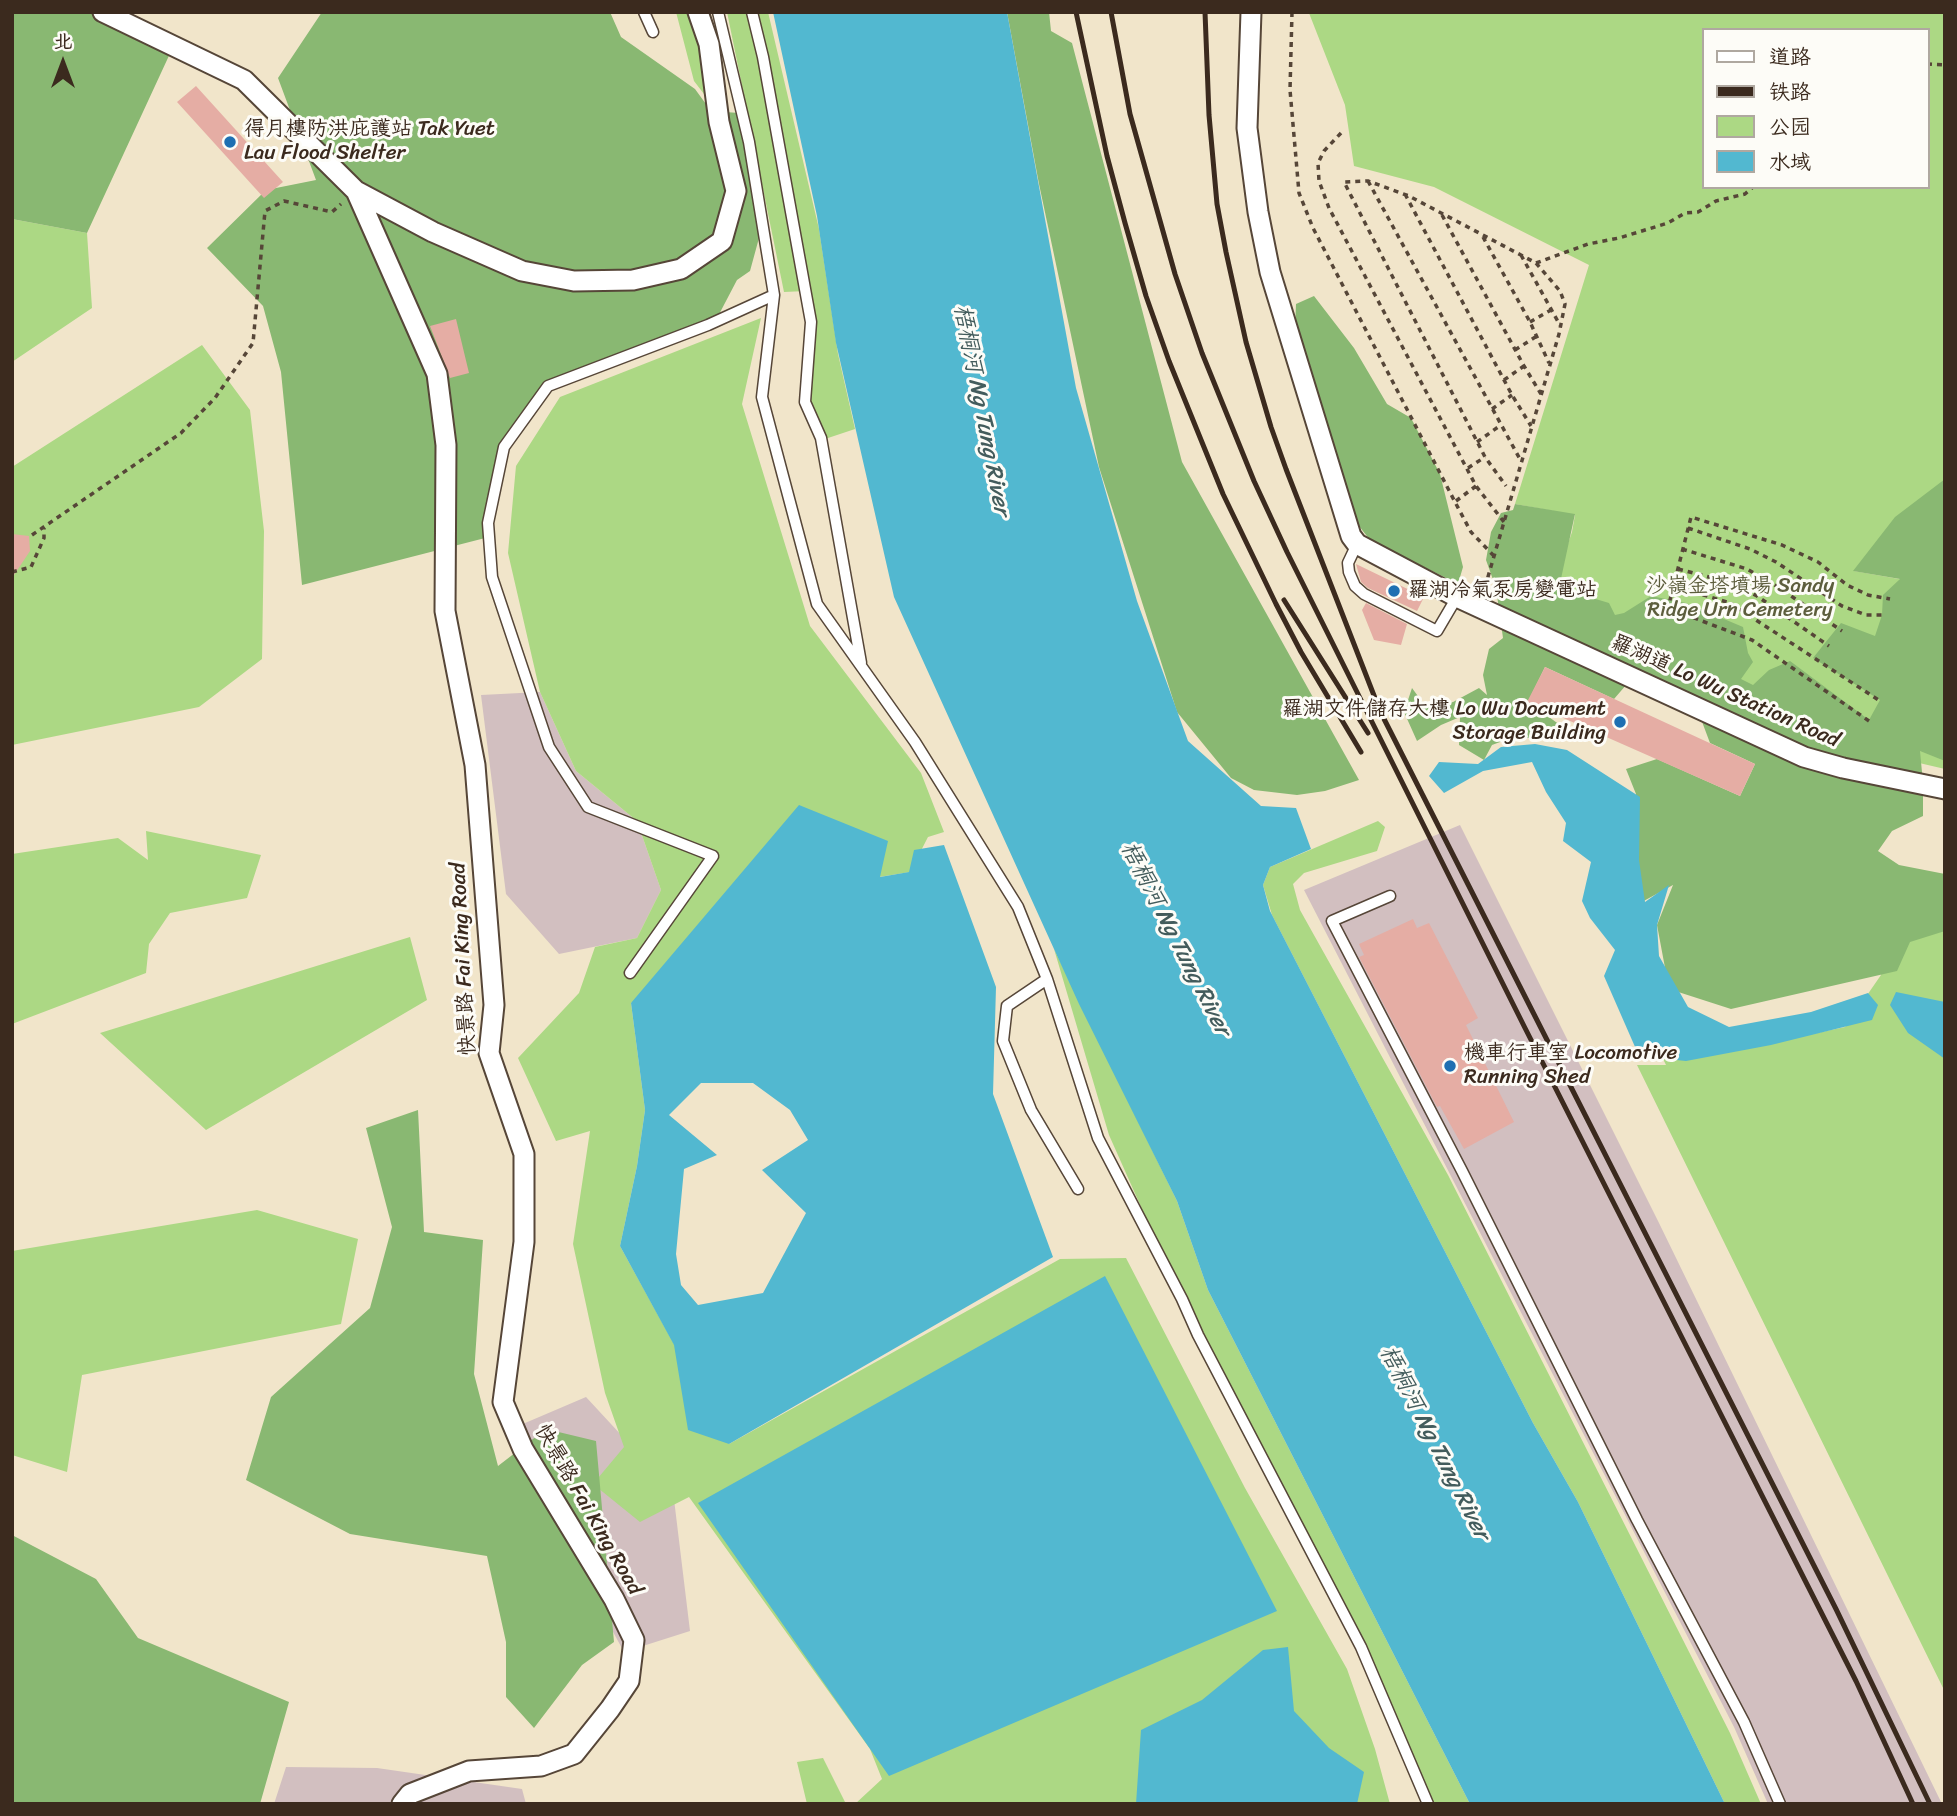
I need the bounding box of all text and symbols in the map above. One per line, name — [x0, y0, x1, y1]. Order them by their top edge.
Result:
text: 北 — [53, 25, 73, 58]
north arrow — [28, 28, 98, 98]
legend — [1702, 28, 1929, 189]
text: 道路 — [1769, 38, 1811, 76]
text: 铁路 — [1769, 73, 1811, 111]
text: 公园 — [1769, 108, 1811, 146]
place label: 得月樓防洪庇護站 Tak Yuet Lau Flood Shelter — [244, 117, 495, 167]
marker: 得月樓防洪庇護站 Tak Yuet Lau Flood Shelter — [222, 134, 238, 150]
text: 水域 — [1769, 143, 1811, 181]
water label: 梧桐河 Ng Tung River — [947, 302, 1015, 518]
park label: 沙嶺金塔墳場 Sandy Ridge Urn Cemetery — [1646, 574, 1834, 624]
place label: 羅湖冷氣泵房變電站 — [1408, 578, 1597, 604]
marker: 羅湖冷氣泵房變電站 — [1386, 583, 1402, 599]
street label: 羅湖道 Lo Wu Station Road — [1607, 630, 1843, 754]
place label: 羅湖文件儲存大樓 Lo Wu Document Storage Building — [1282, 697, 1606, 747]
marker: 羅湖文件儲存大樓 Lo Wu Document Storage Building — [1612, 714, 1628, 730]
water label: 梧桐河 Ng Tung River — [1114, 837, 1236, 1041]
street label: 快景路 Fai King Road — [446, 862, 482, 1056]
place label: 機車行車室 Locomotive Running Shed — [1464, 1041, 1677, 1091]
marker: 機車行車室 Locomotive Running Shed — [1442, 1058, 1458, 1074]
water label: 梧桐河 Ng Tung River — [1373, 1341, 1495, 1545]
street label: 快景路 Fai King Road — [529, 1420, 647, 1600]

